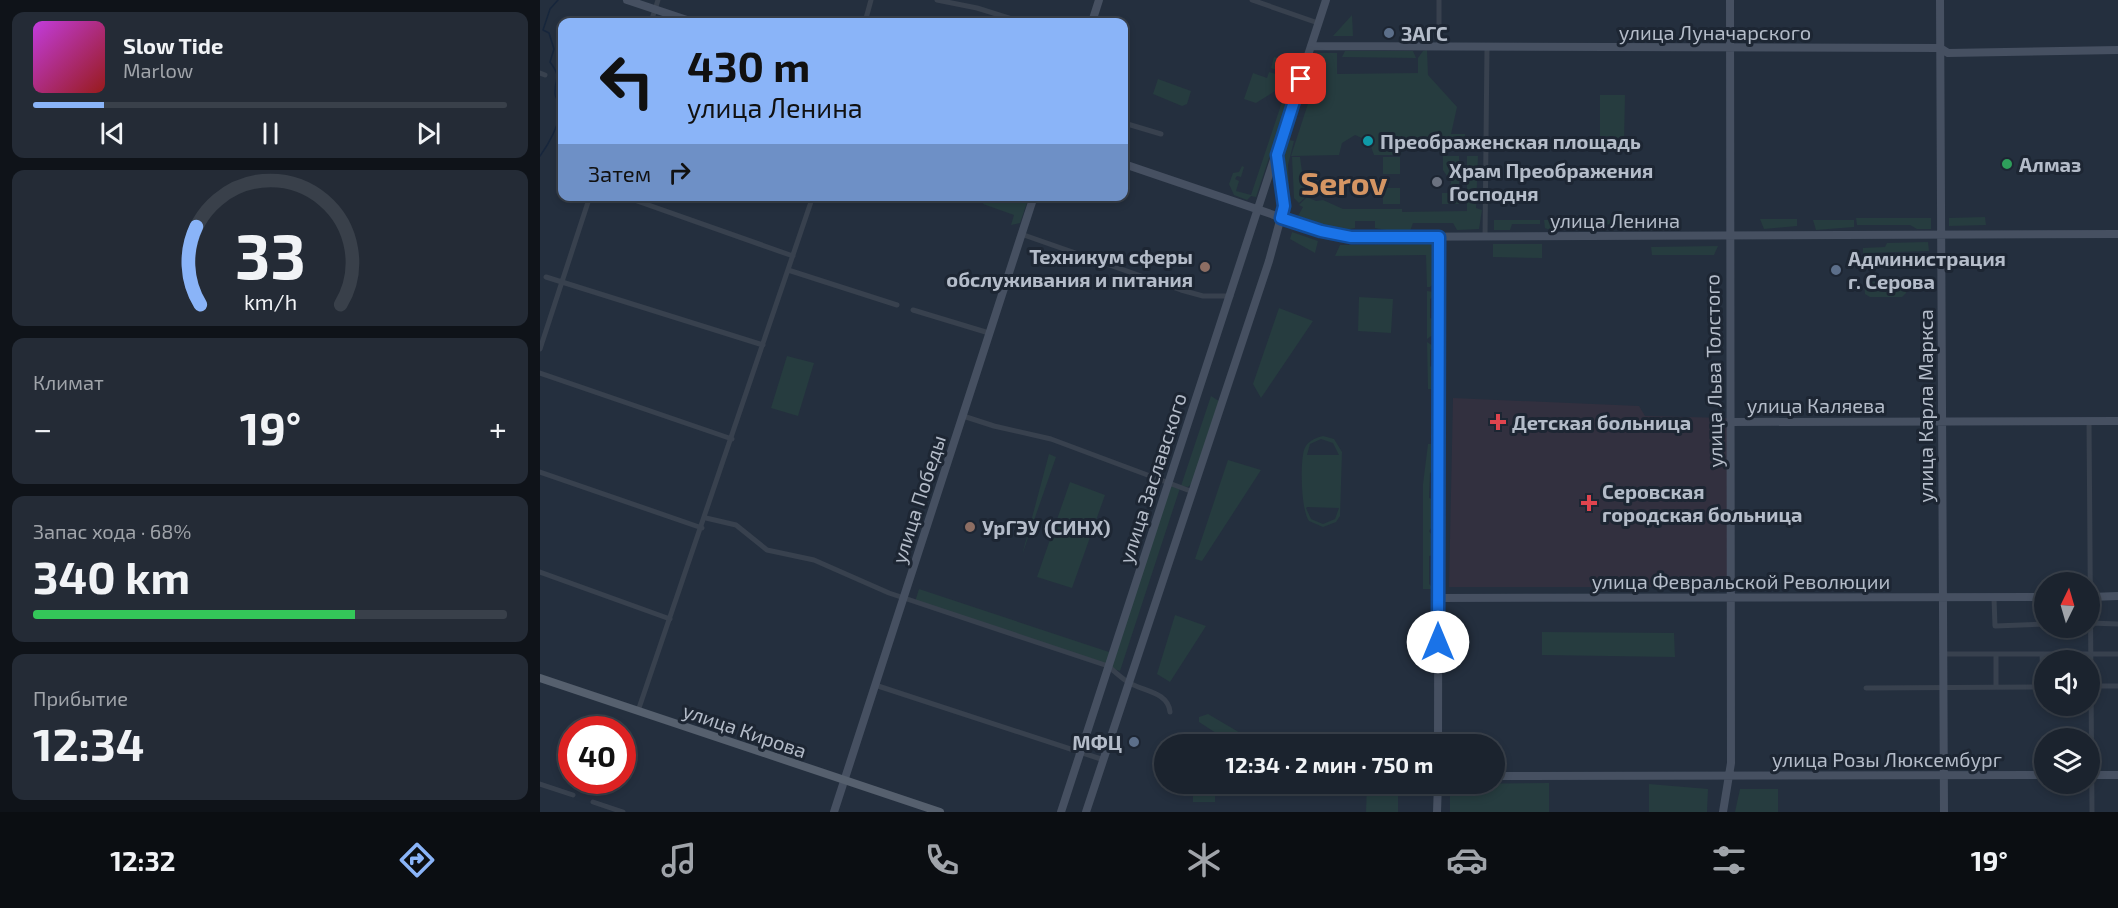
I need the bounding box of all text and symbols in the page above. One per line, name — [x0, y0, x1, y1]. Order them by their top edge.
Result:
street label: улица Луначарского — [1619, 20, 1811, 45]
place label: ЗАГС — [1401, 21, 1448, 45]
marker: ЗАГС — [1382, 26, 1396, 40]
text: Slow Tide — [123, 32, 223, 58]
text: 430 m — [687, 40, 810, 90]
icon: left — [588, 42, 666, 120]
pin — [1275, 53, 1326, 104]
text: Marlow — [123, 58, 193, 82]
icon: arrive — [1284, 62, 1317, 95]
text: улица Ленина — [687, 91, 863, 123]
icon: previous — [96, 117, 129, 150]
icon: pause — [254, 117, 287, 150]
icon: next — [412, 117, 445, 150]
place label: Преображенская площадь — [1380, 129, 1641, 153]
marker: Преображенская площадь — [1361, 134, 1375, 148]
place label: Алмаз — [2019, 152, 2081, 176]
icon: right — [663, 156, 696, 189]
marker: Алмаз — [2000, 157, 2014, 171]
place label: Храм Преображения Господня — [1449, 158, 1653, 205]
text: Затем — [588, 160, 651, 186]
district label: Serov — [1301, 163, 1387, 201]
marker: Храм Преображения Господня — [1430, 175, 1444, 189]
street label: улица Ленина — [1550, 208, 1680, 233]
text: 33 — [235, 217, 305, 292]
place label: Техникум сферы обслуживания и питания — [946, 244, 1193, 291]
place label: Администрация г. Серова — [1848, 246, 2006, 293]
marker: Техникум сферы обслуживания и питания — [1198, 260, 1212, 274]
marker: Администрация г. Серова — [1829, 263, 1843, 277]
street label: улица Льва Толстого — [1699, 274, 1728, 468]
text: km/h — [243, 289, 297, 314]
street label: улица Карла Маркса — [1913, 309, 1938, 503]
text: Климат — [33, 370, 104, 394]
street label: улица Заславского — [1113, 390, 1192, 567]
street label: улица Каляева — [1747, 393, 1885, 418]
text: 19° — [240, 400, 301, 454]
text: − — [33, 408, 52, 448]
text: + — [489, 408, 507, 448]
place label: Детская больница — [1512, 410, 1691, 434]
marker: Детская больница — [1489, 413, 1507, 431]
street label: улица Победы — [886, 432, 951, 566]
place label: Серовская городская больница — [1602, 479, 1802, 526]
marker: Серовская городская больница — [1580, 494, 1598, 512]
place label: УрГЭУ (СИНХ) — [982, 515, 1111, 539]
text: Запас хода · 68% — [33, 519, 191, 543]
marker: УрГЭУ (СИНХ) — [963, 520, 977, 534]
text: 340 km — [33, 549, 190, 603]
street label: улица Февральской Революции — [1592, 569, 1890, 594]
north arrow — [2034, 572, 2100, 638]
map controls — [2034, 572, 2100, 794]
position arrow — [1406, 610, 1470, 674]
button: sound — [2034, 650, 2100, 716]
text: Прибытие — [33, 686, 128, 710]
street label: улица Кирова — [680, 698, 810, 763]
text: 12:34 — [33, 716, 144, 770]
speed limit sign: 40 — [558, 716, 636, 794]
button: layers — [2034, 728, 2100, 794]
place label: МФЦ — [1072, 730, 1122, 754]
marker: МФЦ — [1127, 735, 1141, 749]
street label: улица Розы Люксембург — [1772, 747, 2002, 772]
text: 12:34 · 2 мин · 750 m — [1226, 751, 1433, 777]
icon: directions — [396, 839, 438, 881]
icon: music — [658, 839, 700, 881]
icon: phone — [921, 839, 963, 881]
icon: climate — [1183, 839, 1225, 881]
icon: car — [1446, 839, 1488, 881]
icon: filters — [1708, 839, 1750, 881]
text: 12:32 — [110, 844, 176, 876]
text: 19° — [1971, 844, 2008, 876]

